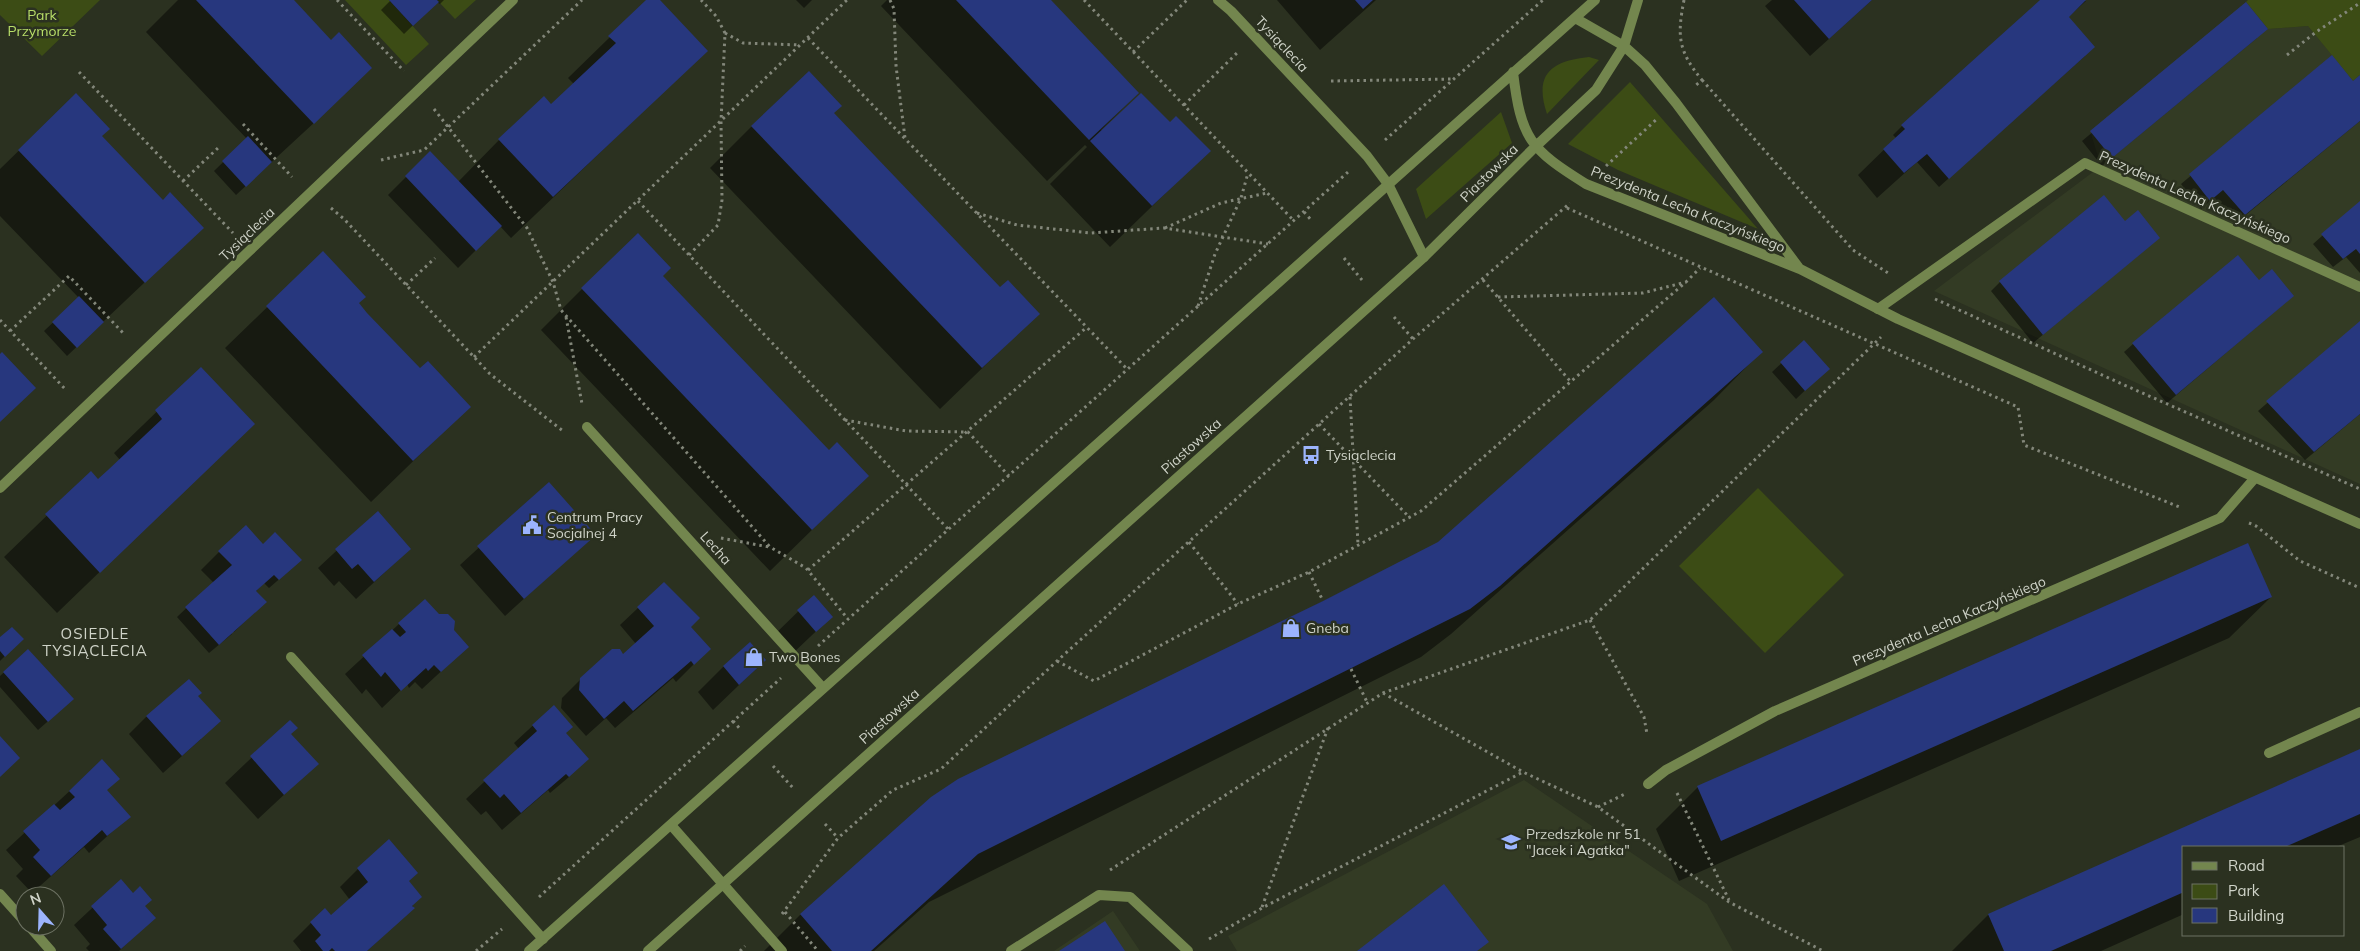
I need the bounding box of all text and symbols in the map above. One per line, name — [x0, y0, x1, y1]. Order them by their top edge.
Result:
park label: Park Przymorze — [8, 6, 76, 40]
street label: Tysiąclecia — [1252, 12, 1312, 76]
street label: Piastowska — [1456, 140, 1522, 206]
street label: Prezydenta Lecha Kaczyńskiego — [2096, 146, 2294, 248]
street label: Prezydenta Lecha Kaczyńskiego — [1588, 162, 1788, 256]
street label: Tysiąclecia — [216, 203, 278, 265]
street label: Piastowska — [1157, 414, 1225, 478]
bus stop icon: Tysiąclecia — [1300, 444, 1322, 466]
place label: Tysiąclecia — [1326, 446, 1396, 464]
place label: Centrum Pracy Socjalnej 4 — [547, 508, 643, 542]
public building icon: Centrum Pracy Socjalnej 4 — [521, 514, 543, 536]
street label: Lecha — [696, 528, 736, 568]
street label: Prezydenta Lecha Kaczyńskiego — [1850, 572, 2048, 670]
shop icon: Gneba — [1280, 617, 1302, 639]
place label: Gneba — [1306, 619, 1349, 637]
district label: OSIEDLE TYSIĄCLECIA — [42, 624, 148, 660]
shop icon: Two Bones — [743, 646, 765, 668]
place label: Two Bones — [769, 648, 841, 666]
street label: Piastowska — [855, 684, 923, 748]
place label: Przedszkole nr 51 "Jacek i Agatka" — [1526, 825, 1641, 859]
school or university icon: Przedszkole nr 51 "Jacek i Agatka" — [1500, 831, 1522, 853]
legend — [2182, 846, 2345, 936]
text: Road — [2228, 856, 2265, 875]
text: Park — [2228, 881, 2260, 900]
north arrow — [15, 886, 65, 936]
text: N — [28, 889, 44, 909]
text: Building — [2228, 906, 2284, 925]

